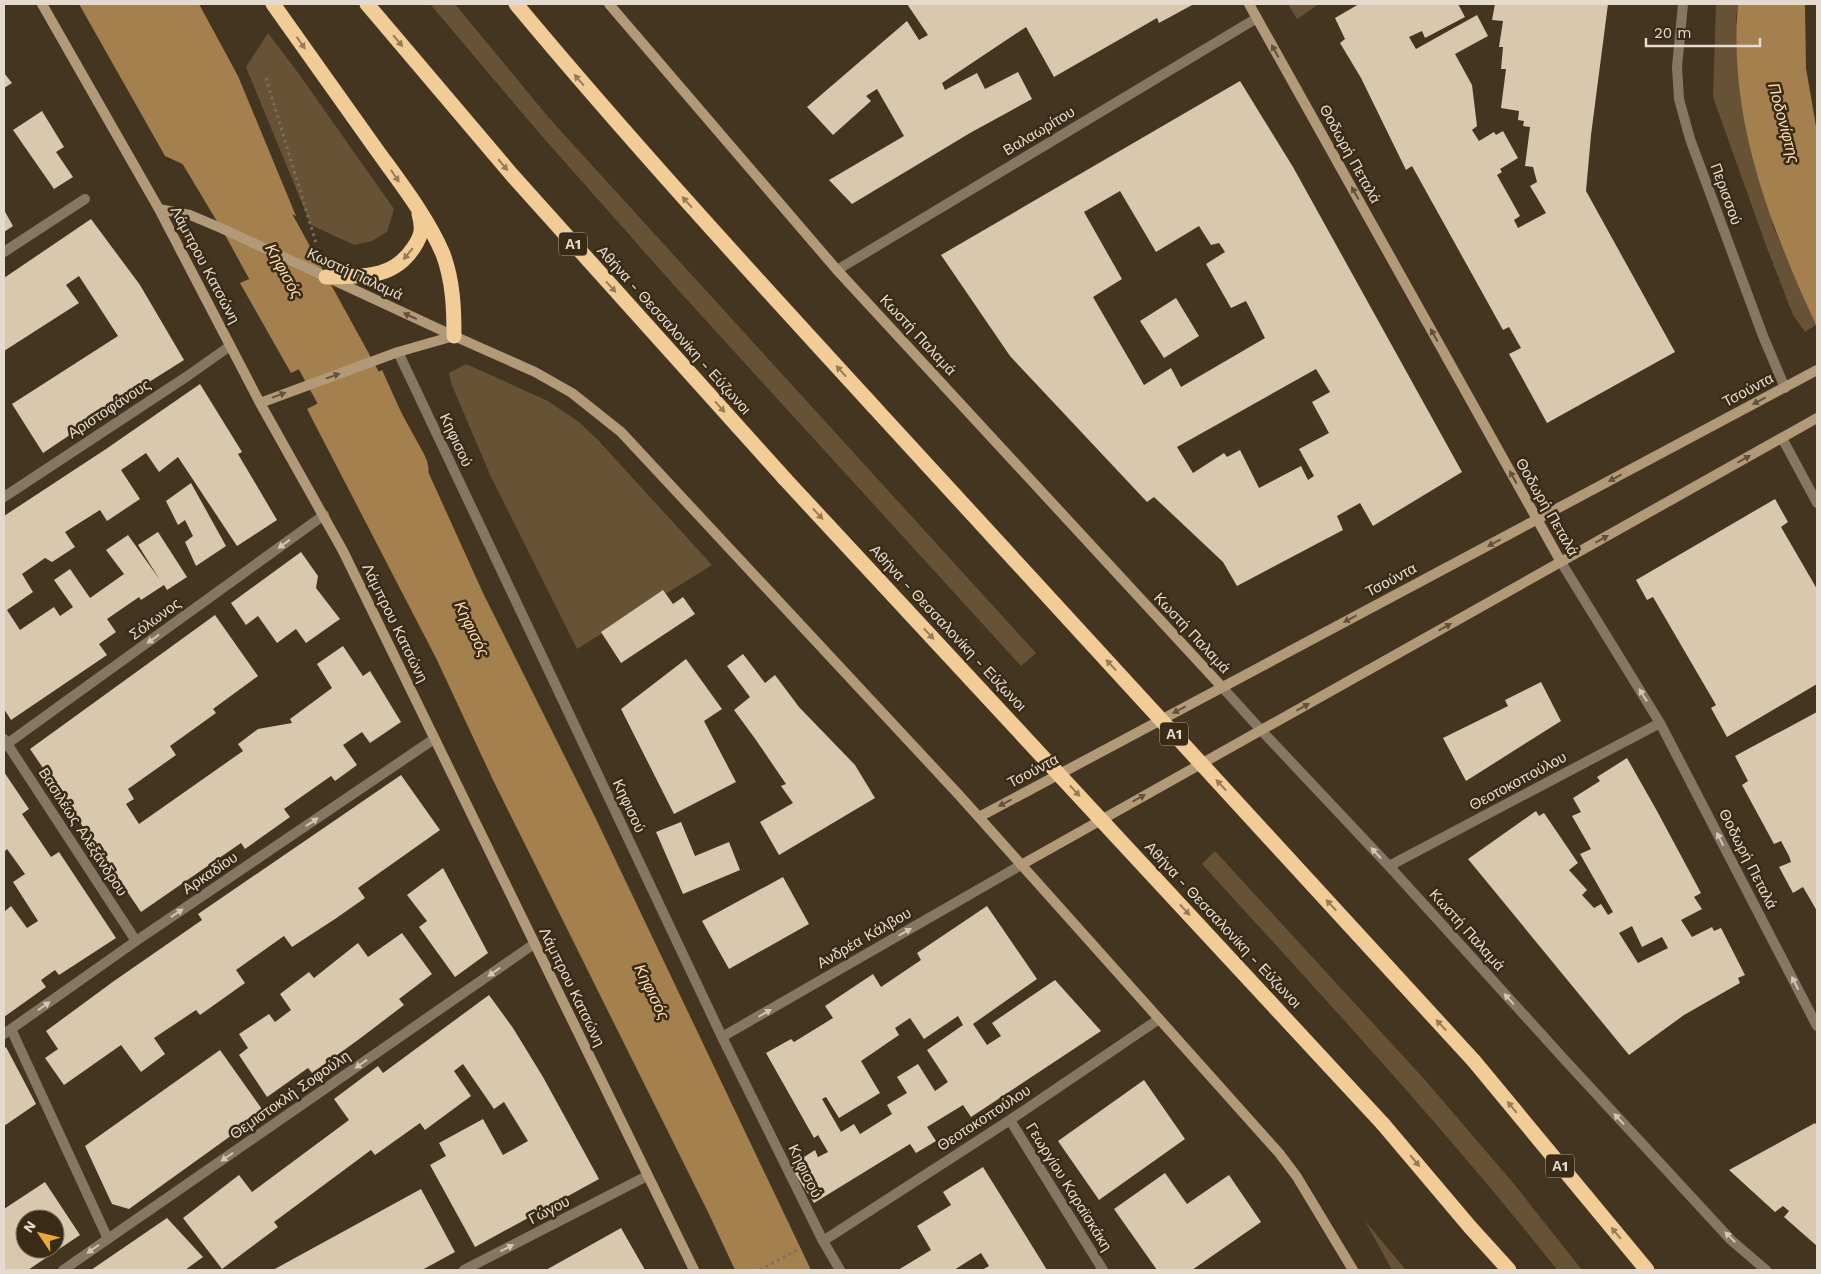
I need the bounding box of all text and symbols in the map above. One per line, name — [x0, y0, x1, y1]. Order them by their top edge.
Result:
scale bar — [1646, 15, 1760, 47]
text: 20 m — [1654, 24, 1692, 42]
one-way arrow — [393, 34, 404, 47]
one-way arrow — [296, 37, 306, 50]
one-way arrow — [1271, 45, 1280, 58]
one-way arrow — [574, 74, 585, 87]
water label: Ποδονίφτης — [1764, 81, 1804, 166]
street label: Θοδωρή Πεταλά — [1315, 102, 1385, 207]
street label: Βαλαωρίτου — [1000, 103, 1078, 159]
one-way arrow — [497, 159, 509, 171]
street label: Περισσού — [1707, 161, 1745, 227]
one-way arrow — [390, 169, 400, 183]
one-way arrow — [1350, 187, 1359, 200]
one-way arrow — [681, 196, 693, 208]
street label: Λάμπρου Κατσώνη — [166, 203, 244, 327]
road number: Α1 — [559, 232, 587, 255]
water label: Κηφισός — [261, 240, 307, 302]
street label: Αθήνα - Θεσσαλονίκη - Εύζωνοι — [593, 242, 755, 418]
street label: Κωστή Παλαμά — [304, 244, 406, 304]
one-way arrow — [403, 248, 414, 261]
one-way arrow — [605, 280, 617, 292]
street label: Κωστή Παλαμά — [876, 291, 960, 379]
one-way arrow — [403, 312, 417, 320]
one-way arrow — [1429, 329, 1438, 342]
one-way arrow — [836, 365, 847, 378]
street label: Τσούντα — [1719, 369, 1777, 411]
one-way arrow — [325, 372, 340, 379]
street label: Αριστοφάνους — [64, 376, 154, 442]
one-way arrow — [272, 391, 287, 398]
one-way arrow — [1752, 397, 1765, 406]
one-way arrow — [714, 401, 726, 413]
street label: Κηφισού — [436, 410, 476, 470]
street label: Θοδωρή Πεταλά — [1512, 455, 1582, 559]
one-way arrow — [1737, 455, 1750, 464]
one-way arrow — [1509, 470, 1517, 484]
one-way arrow — [1608, 474, 1623, 482]
one-way arrow — [812, 508, 824, 520]
one-way arrow — [1595, 535, 1609, 543]
one-way arrow — [278, 538, 291, 549]
one-way arrow — [1487, 538, 1500, 547]
street label: Αθήνα - Θεσσαλονίκη - Εύζωνοι — [866, 541, 1030, 715]
street label: Τσούντα — [1362, 559, 1420, 601]
street label: Λάμπρου Κατσώνη — [358, 561, 432, 685]
street label: Κωστή Παλαμά — [1150, 589, 1234, 677]
street label: Σόλωνος — [126, 594, 184, 644]
water label: Κηφισός — [450, 598, 494, 660]
one-way arrow — [1343, 615, 1358, 623]
one-way arrow — [1438, 623, 1452, 631]
one-way arrow — [923, 627, 935, 639]
one-way arrow — [146, 634, 160, 644]
one-way arrow — [1105, 660, 1117, 672]
one-way arrow — [1638, 689, 1648, 702]
one-way arrow — [1297, 702, 1310, 711]
one-way arrow — [1172, 706, 1187, 714]
road number: Α1 — [1160, 722, 1188, 746]
street label: Θεοτοκοπούλου — [1466, 748, 1570, 814]
street label: Τσούντα — [1004, 750, 1062, 792]
street label: Βασιλέως Αλεξάνδρου — [35, 764, 131, 900]
street label: Κηφισού — [609, 776, 649, 836]
one-way arrow — [1215, 780, 1227, 792]
one-way arrow — [1069, 785, 1081, 797]
one-way arrow — [1133, 794, 1146, 803]
one-way arrow — [998, 799, 1012, 807]
street label: Θοδωρή Πεταλά — [1715, 806, 1781, 912]
one-way arrow — [305, 817, 319, 827]
one-way arrow — [1716, 831, 1724, 846]
street label: Αθήνα - Θεσσαλονίκη - Εύζωνοι — [1141, 838, 1305, 1012]
one-way arrow — [1370, 847, 1382, 859]
street label: Αρκαδίου — [179, 848, 241, 898]
street label: Κωστή Παλαμά — [1426, 885, 1509, 975]
one-way arrow — [1325, 899, 1337, 911]
street label: Ανδρέα Κάλβου — [814, 904, 914, 972]
one-way arrow — [1180, 904, 1191, 917]
one-way arrow — [171, 908, 184, 918]
street label: Λάμπρου Κατσώνη — [535, 925, 609, 1049]
one-way arrow — [899, 927, 912, 936]
water label: Κηφισός — [630, 961, 674, 1023]
one-way arrow — [487, 967, 501, 976]
one-way arrow — [1791, 976, 1799, 990]
one-way arrow — [1503, 993, 1515, 1005]
one-way arrow — [37, 1001, 51, 1011]
one-way arrow — [758, 1008, 771, 1017]
one-way arrow — [1435, 1019, 1447, 1031]
street label: Θεμιστοκλή Σοφούλη — [226, 1047, 354, 1143]
one-way arrow — [354, 1059, 367, 1069]
street label: Θεοτοκοπούλου — [934, 1081, 1034, 1155]
one-way arrow — [1507, 1101, 1518, 1114]
one-way arrow — [1613, 1113, 1625, 1125]
street label: Γεωργίου Καραϊσκάκη — [1022, 1120, 1116, 1254]
street label: Κηφισού — [784, 1141, 826, 1201]
one-way arrow — [220, 1152, 234, 1162]
one-way arrow — [1409, 1154, 1420, 1167]
road number: Α1 — [1546, 1154, 1574, 1178]
street label: Γώγου — [525, 1192, 573, 1228]
north arrow — [15, 1209, 65, 1259]
text: N — [20, 1218, 39, 1235]
one-way arrow — [1610, 1226, 1621, 1239]
one-way arrow — [1724, 1232, 1736, 1244]
one-way arrow — [87, 1244, 100, 1254]
one-way arrow — [500, 1244, 515, 1252]

